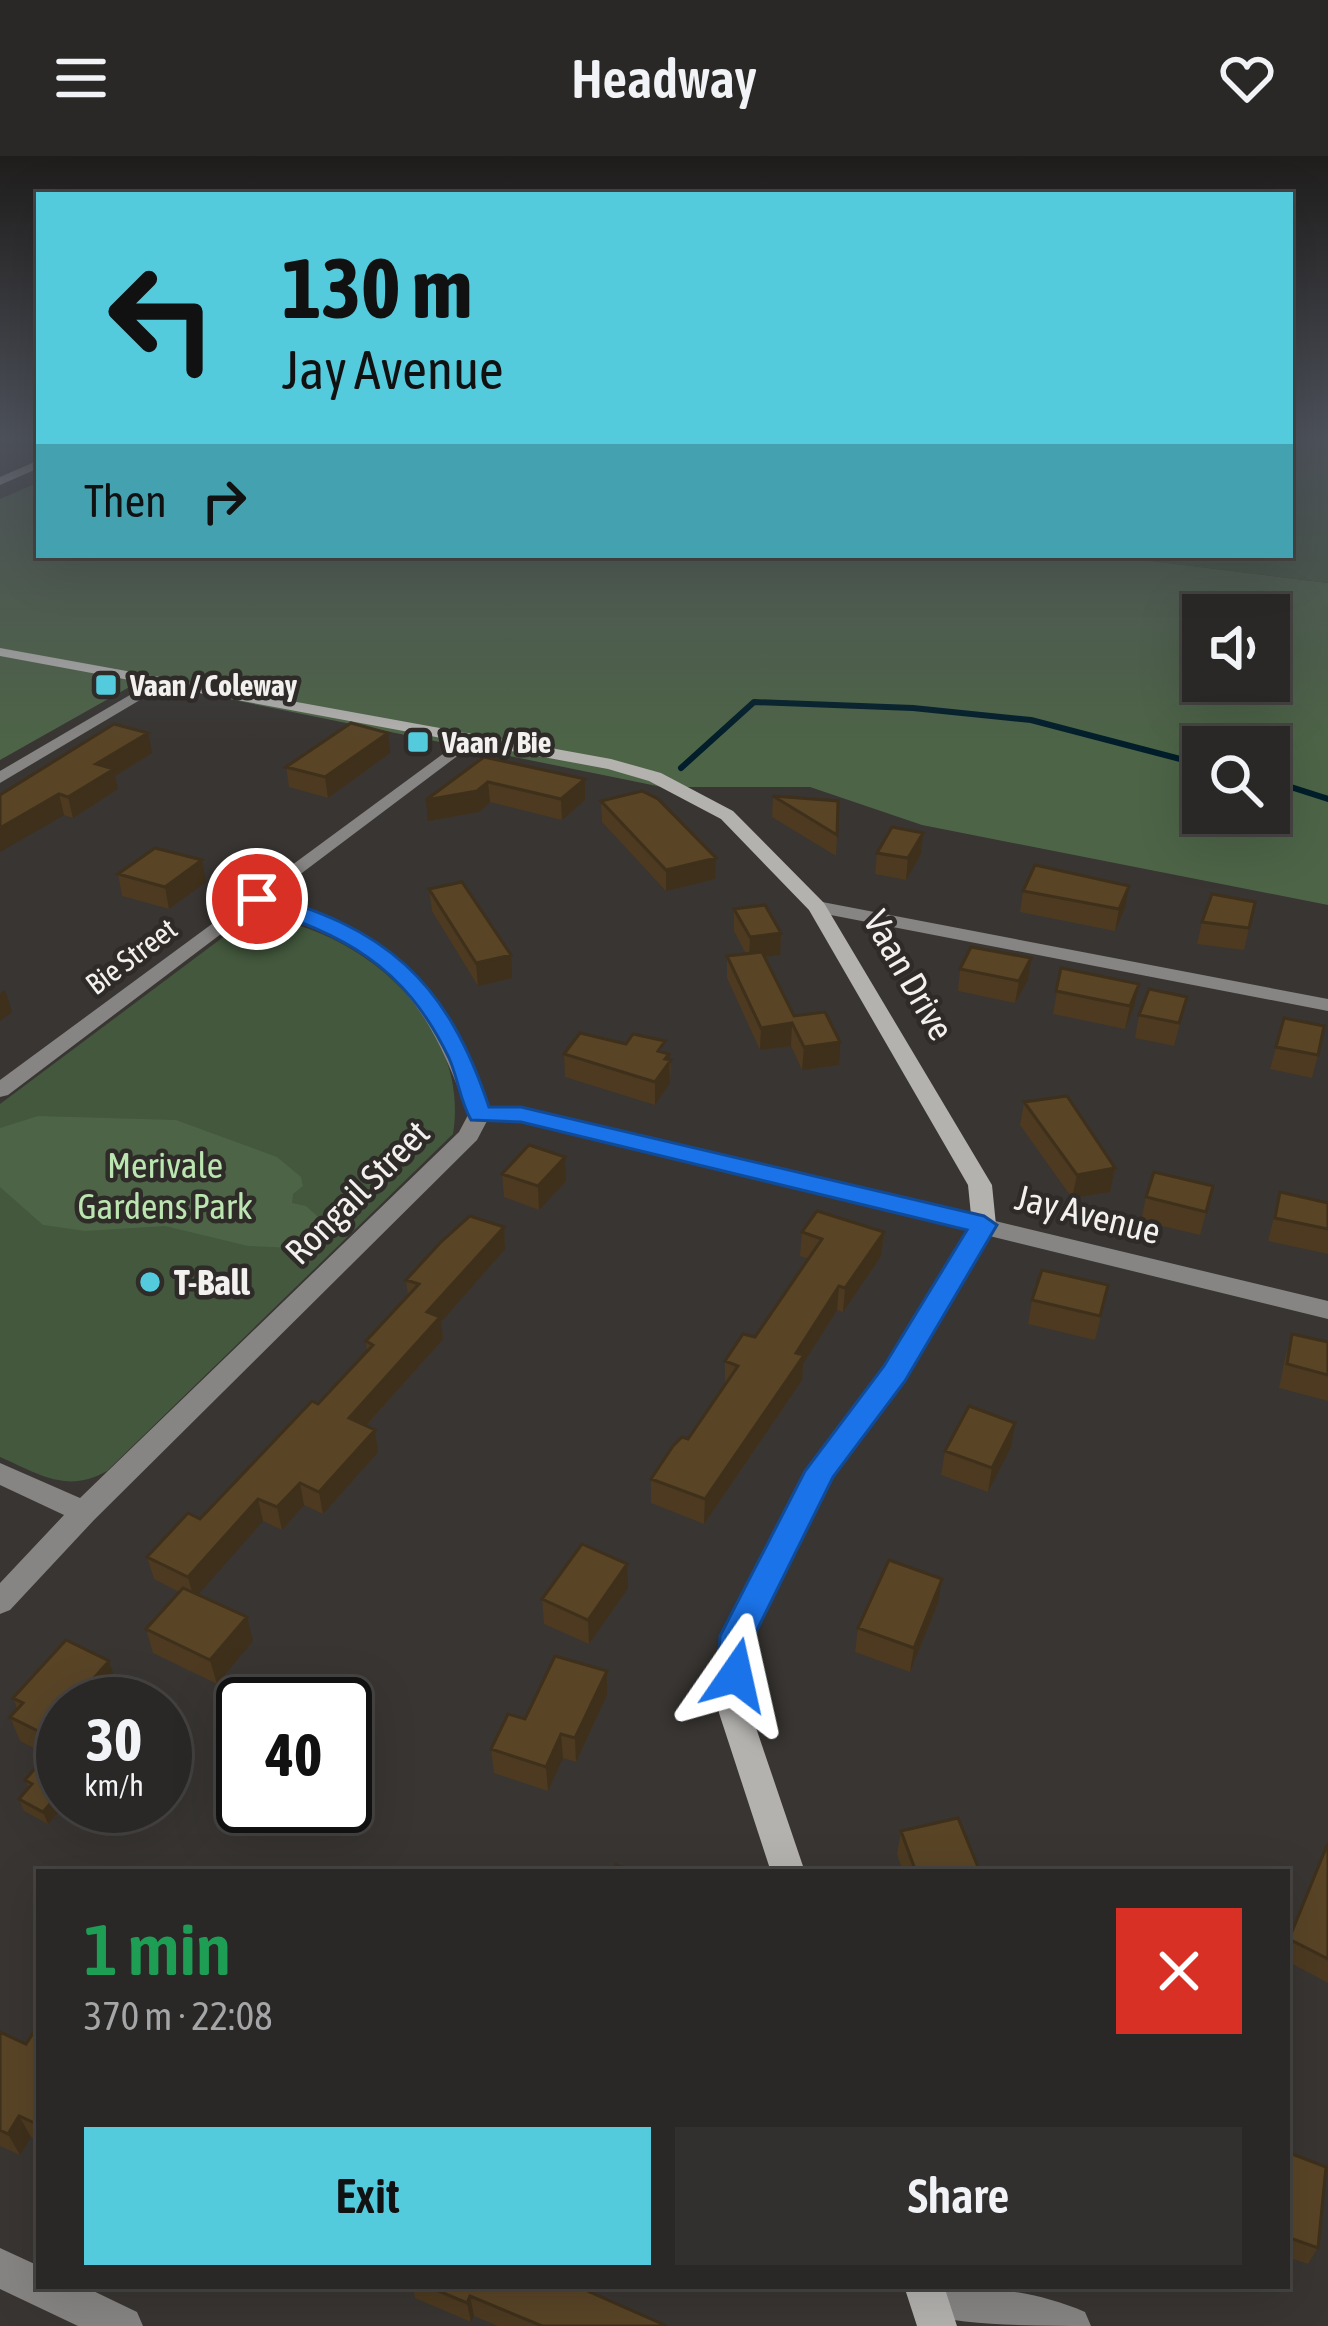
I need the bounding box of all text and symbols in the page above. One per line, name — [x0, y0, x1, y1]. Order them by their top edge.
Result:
icon: menu — [48, 45, 114, 111]
icon: heart — [1214, 45, 1280, 111]
text: Headway — [571, 48, 757, 109]
icon: left — [84, 240, 240, 396]
text: 130 m — [282, 240, 472, 336]
text: Jay Avenue — [282, 339, 504, 400]
icon: right — [191, 468, 257, 534]
text: Then — [84, 475, 167, 527]
map controls — [1182, 594, 1290, 834]
button: sound — [1182, 594, 1290, 702]
place label: Vaan / Coleway — [129, 668, 298, 702]
marker: Vaan / Coleway — [93, 672, 119, 698]
place label: Vaan / Bie — [441, 725, 551, 759]
button: search — [1182, 726, 1290, 834]
marker: Vaan / Bie — [405, 729, 431, 755]
pin — [206, 848, 308, 950]
icon: arrive — [224, 866, 290, 932]
street label: Vaan Drive — [855, 903, 963, 1047]
street label: Bie Street — [79, 911, 183, 1001]
street label: Rongail Street — [277, 1112, 437, 1272]
park label: Merivale Gardens Park — [77, 1144, 253, 1227]
street label: Jay Avenue — [1011, 1176, 1165, 1252]
place label: T-Ball — [174, 1261, 250, 1303]
marker: T-Ball — [137, 1269, 163, 1295]
position arrow — [673, 1612, 799, 1738]
speed limit sign: 40 — [216, 1677, 372, 1833]
text: 30 — [86, 1705, 142, 1774]
text: km/h — [84, 1768, 144, 1802]
text: 1 min — [84, 1908, 231, 1990]
button: close — [1116, 1908, 1242, 2034]
text: 370 m · 22:08 — [84, 1994, 273, 2038]
button: Exit — [84, 2127, 651, 2265]
button: Share — [675, 2127, 1242, 2265]

